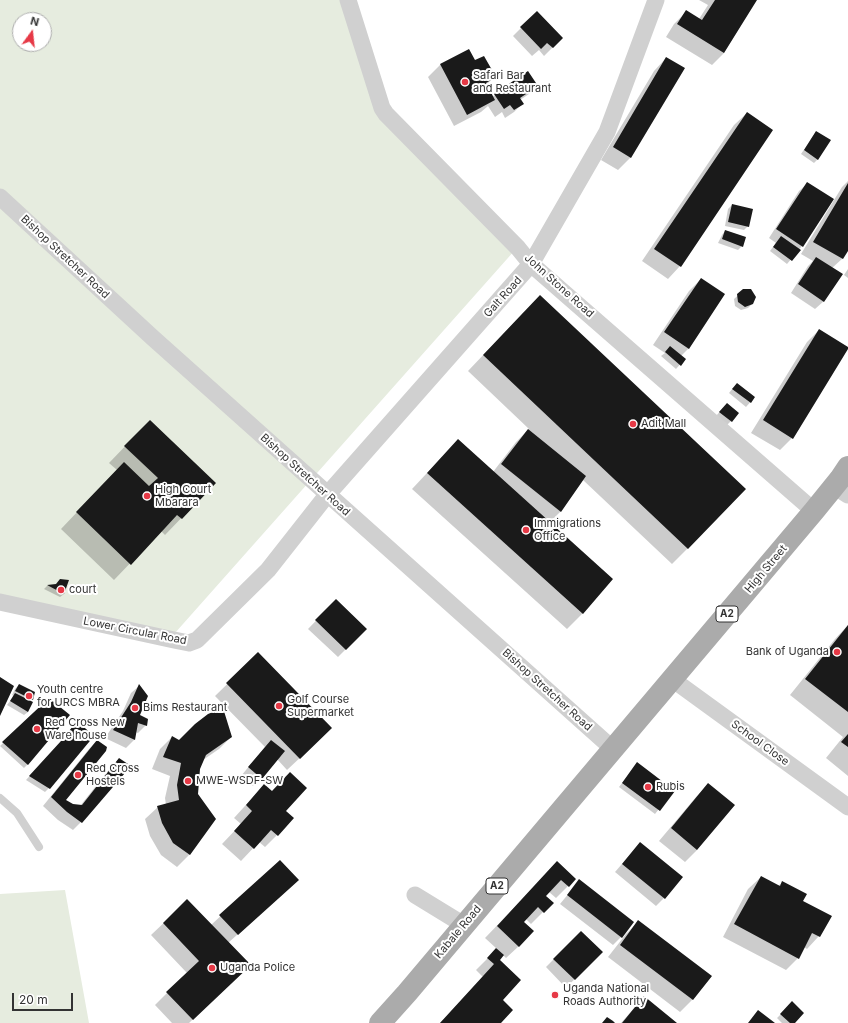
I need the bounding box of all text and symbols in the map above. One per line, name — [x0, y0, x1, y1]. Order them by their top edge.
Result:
north arrow — [12, 12, 52, 52]
text: N — [29, 14, 41, 29]
place label: Safari Bar and Restaurant — [473, 69, 551, 95]
marker: Safari Bar and Restaurant — [460, 77, 470, 87]
street label: Bishop Stretcher Road — [18, 213, 112, 301]
street label: John Stone Road — [522, 251, 596, 321]
street label: Galt Road — [481, 274, 525, 320]
place label: Adit Mall — [641, 417, 686, 431]
marker: Adit Mall — [628, 419, 638, 429]
street label: Bishop Stretcher Road — [257, 431, 353, 519]
place label: High Court Mbarara — [155, 483, 211, 509]
marker: High Court Mbarara — [142, 491, 152, 501]
place label: Immigrations Office — [534, 517, 601, 543]
marker: Immigrations Office — [521, 525, 531, 535]
street label: High Street — [742, 542, 790, 596]
place label: court — [69, 583, 96, 597]
marker: court — [56, 585, 66, 595]
road number: A2 — [716, 606, 738, 622]
street label: Lower Circular Road — [82, 614, 188, 648]
place label: Bank of Uganda — [746, 645, 829, 659]
street label: Bishop Stretcher Road — [499, 646, 595, 734]
marker: Bank of Uganda — [832, 647, 842, 657]
place label: Youth centre for URCS MBRA — [37, 683, 120, 709]
marker: Youth centre for URCS MBRA — [24, 691, 34, 701]
place label: Golf Course Supermarket — [287, 693, 354, 719]
place label: Bims Restaurant — [143, 701, 227, 715]
marker: Golf Course Supermarket — [274, 701, 284, 711]
marker: Bims Restaurant — [130, 703, 140, 713]
place label: Red Cross New Ware house — [45, 716, 125, 742]
street label: School Close — [728, 718, 792, 768]
marker: Red Cross New Ware house — [32, 724, 42, 734]
place label: Red Cross Hostels — [86, 762, 139, 788]
marker: Red Cross Hostels — [73, 770, 83, 780]
place label: MWE-WSDF-SW — [196, 774, 283, 788]
marker: MWE-WSDF-SW — [183, 776, 193, 786]
place label: Rubis — [656, 780, 685, 794]
marker: Rubis — [643, 782, 653, 792]
road number: A2 — [486, 878, 508, 894]
street label: Kabale Road — [432, 903, 484, 961]
place label: Uganda Police — [220, 961, 295, 975]
marker: Uganda Police — [207, 963, 217, 973]
place label: Uganda National Roads Authority — [563, 982, 649, 1008]
scale bar — [14, 985, 75, 1011]
marker: Uganda National Roads Authority — [550, 990, 560, 1000]
text: 20 m — [19, 992, 48, 1007]

